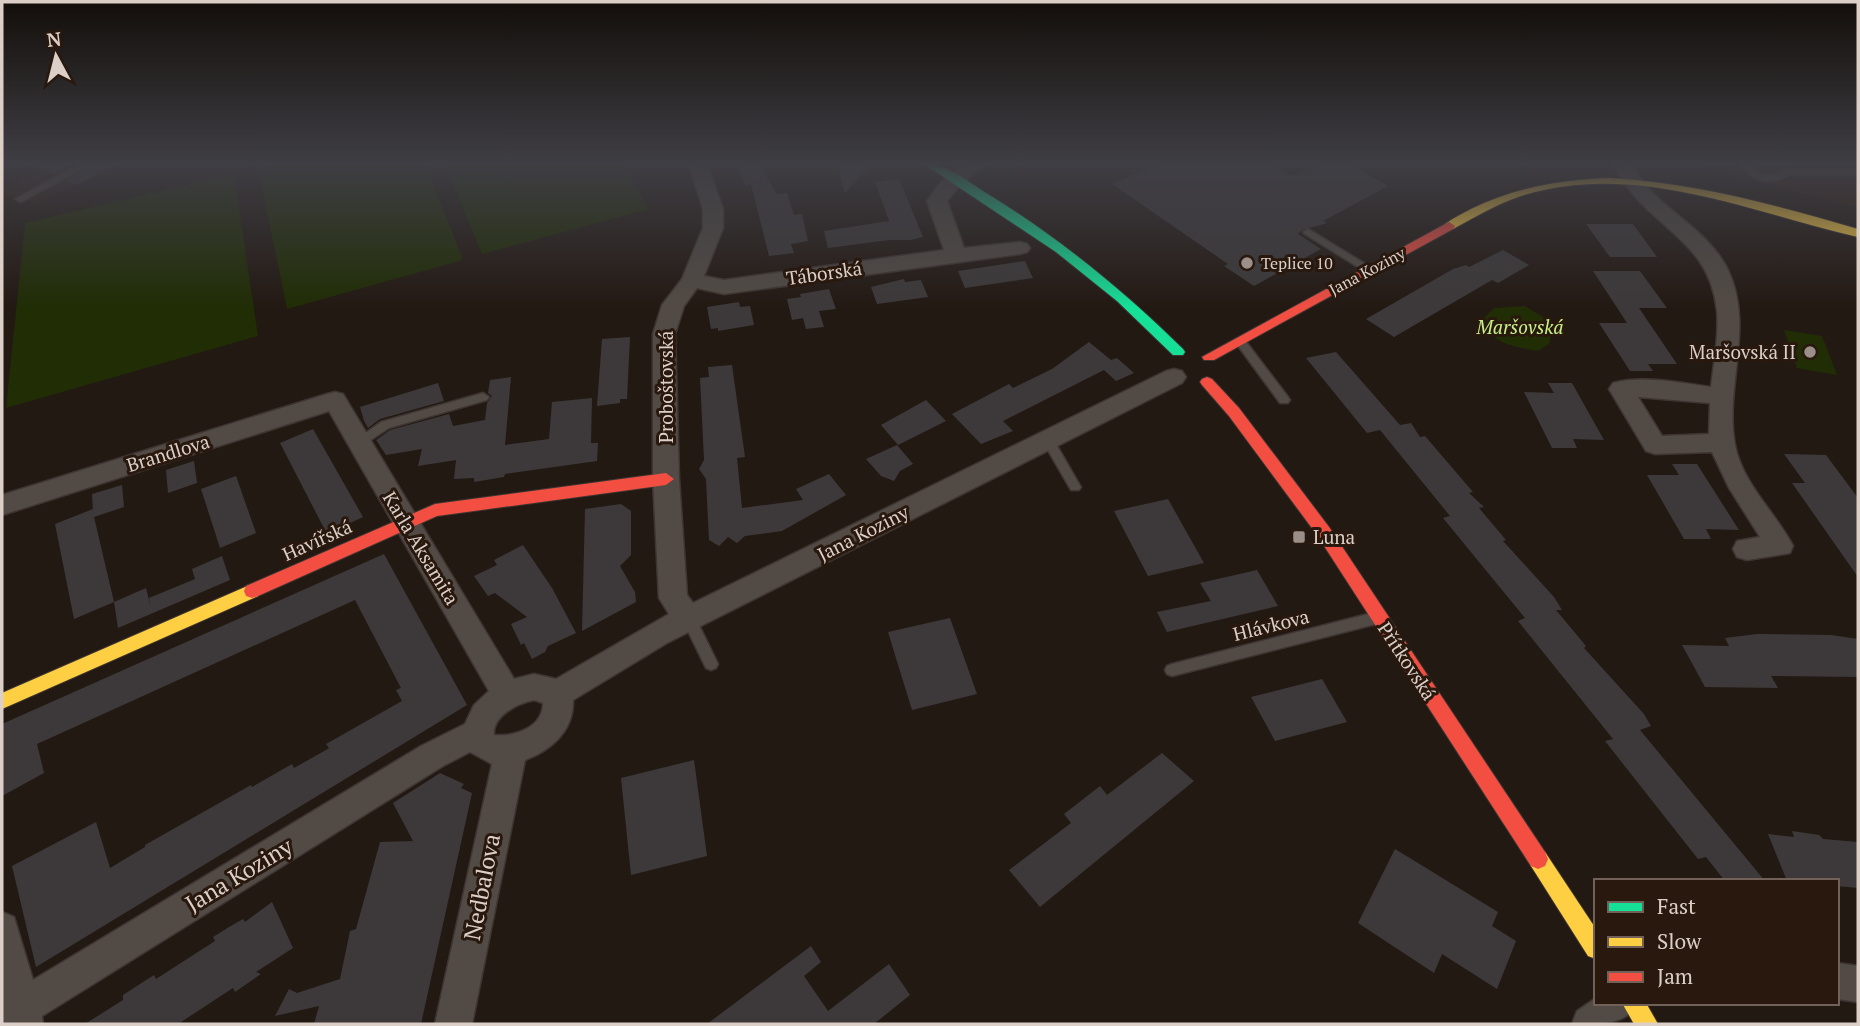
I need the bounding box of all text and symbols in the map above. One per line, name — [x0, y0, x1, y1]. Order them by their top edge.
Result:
north arrow — [21, 21, 91, 91]
text: N — [45, 25, 63, 52]
street label: Jana Koziny — [1325, 241, 1410, 300]
place label: Teplice 10 — [1261, 252, 1333, 274]
street label: Táborská — [784, 255, 864, 290]
marker: Teplice 10 — [1239, 255, 1255, 271]
park label: Maršovská — [1476, 314, 1563, 339]
street label: Proboštovská — [653, 330, 678, 443]
place label: Maršovská II — [1689, 339, 1796, 364]
marker: Maršovská II — [1802, 344, 1818, 360]
street label: Brandlova — [123, 428, 213, 477]
street label: Karla Aksamita — [378, 486, 465, 609]
street label: Jana Koziny — [813, 499, 913, 566]
street label: Havířská — [278, 513, 356, 566]
place label: Luna — [1313, 524, 1356, 549]
marker: Luna — [1291, 529, 1307, 545]
street label: Hlávkova — [1230, 603, 1312, 646]
street label: Přítkovská — [1373, 617, 1442, 705]
street label: Jana Koziny — [179, 830, 298, 919]
street label: Nedbalova — [456, 831, 507, 943]
legend — [1594, 879, 1839, 1005]
text: Fast — [1657, 892, 1696, 920]
text: Slow — [1657, 927, 1702, 955]
text: Jam — [1657, 962, 1693, 990]

